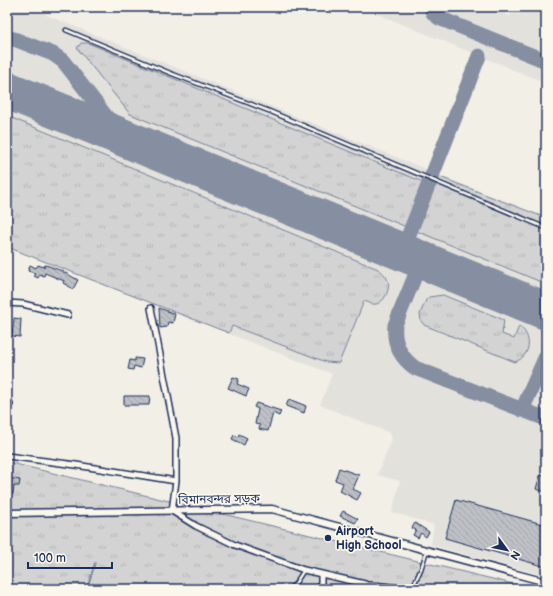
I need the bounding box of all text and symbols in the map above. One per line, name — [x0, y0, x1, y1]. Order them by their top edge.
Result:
street label: বিমানবন্দর সড়ক — [177, 490, 260, 508]
place label: Airport High School — [335, 524, 402, 553]
north arrow — [487, 530, 527, 570]
marker: Airport High School — [323, 533, 333, 543]
scale bar — [28, 544, 112, 570]
text: N — [507, 548, 523, 562]
text: 100 m — [34, 551, 66, 566]

